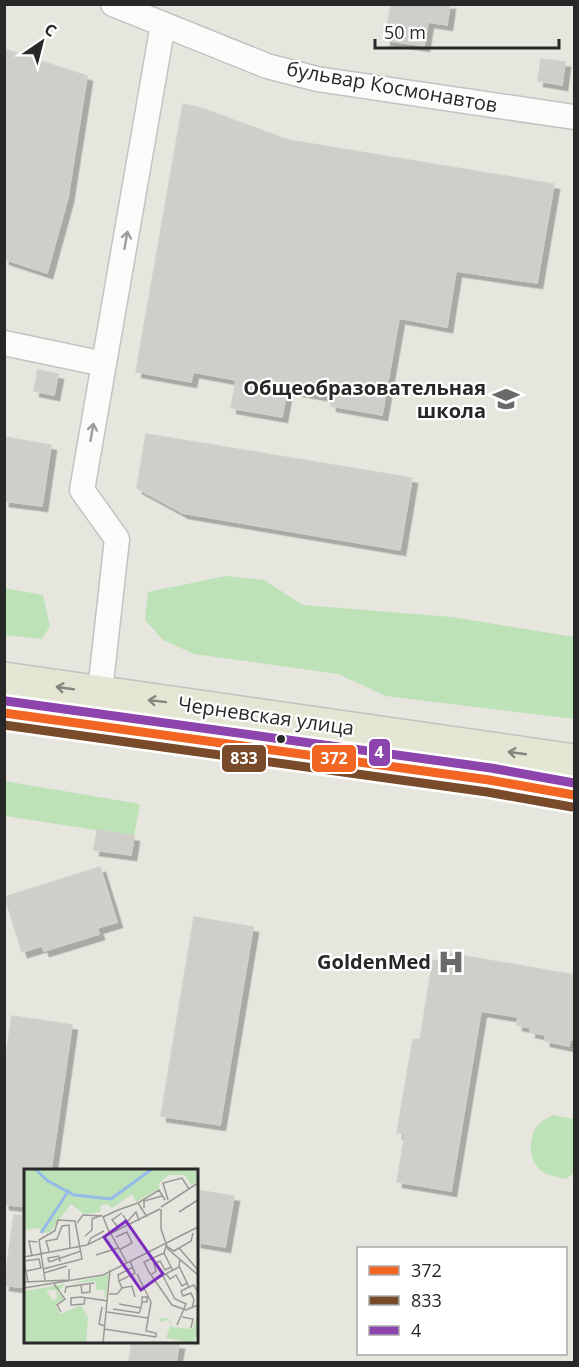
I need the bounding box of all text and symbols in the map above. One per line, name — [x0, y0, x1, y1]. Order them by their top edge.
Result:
north arrow — [12, 12, 72, 72]
scale bar — [375, 12, 560, 50]
text: С — [40, 18, 61, 42]
text: 50 m — [384, 20, 426, 44]
street label: бульвар Космонавтов — [284, 55, 500, 118]
one-way arrow — [120, 231, 131, 251]
place label: Общеобразовательная школа — [243, 374, 486, 424]
school or university icon: Общеобразовательная школа — [491, 384, 521, 414]
one-way arrow — [87, 423, 98, 443]
one-way arrow — [55, 683, 75, 694]
street label: Черневская улица — [176, 690, 356, 741]
one-way arrow — [148, 695, 168, 706]
unlabelled marker — [275, 733, 287, 745]
line badge: 4 — [368, 738, 391, 767]
text: 4 — [374, 741, 384, 763]
line badge: 833 — [221, 744, 267, 773]
line badge: 372 — [311, 744, 357, 773]
text: 833 — [230, 747, 258, 769]
text: 372 — [320, 747, 348, 769]
one-way arrow — [507, 747, 527, 758]
hospital icon: GoldenMed — [436, 947, 466, 977]
place label: GoldenMed — [317, 948, 431, 975]
inset map — [24, 1169, 198, 1343]
legend — [357, 1247, 567, 1355]
text: 372 — [411, 1258, 442, 1282]
text: 833 — [411, 1288, 442, 1312]
text: 4 — [411, 1318, 421, 1342]

